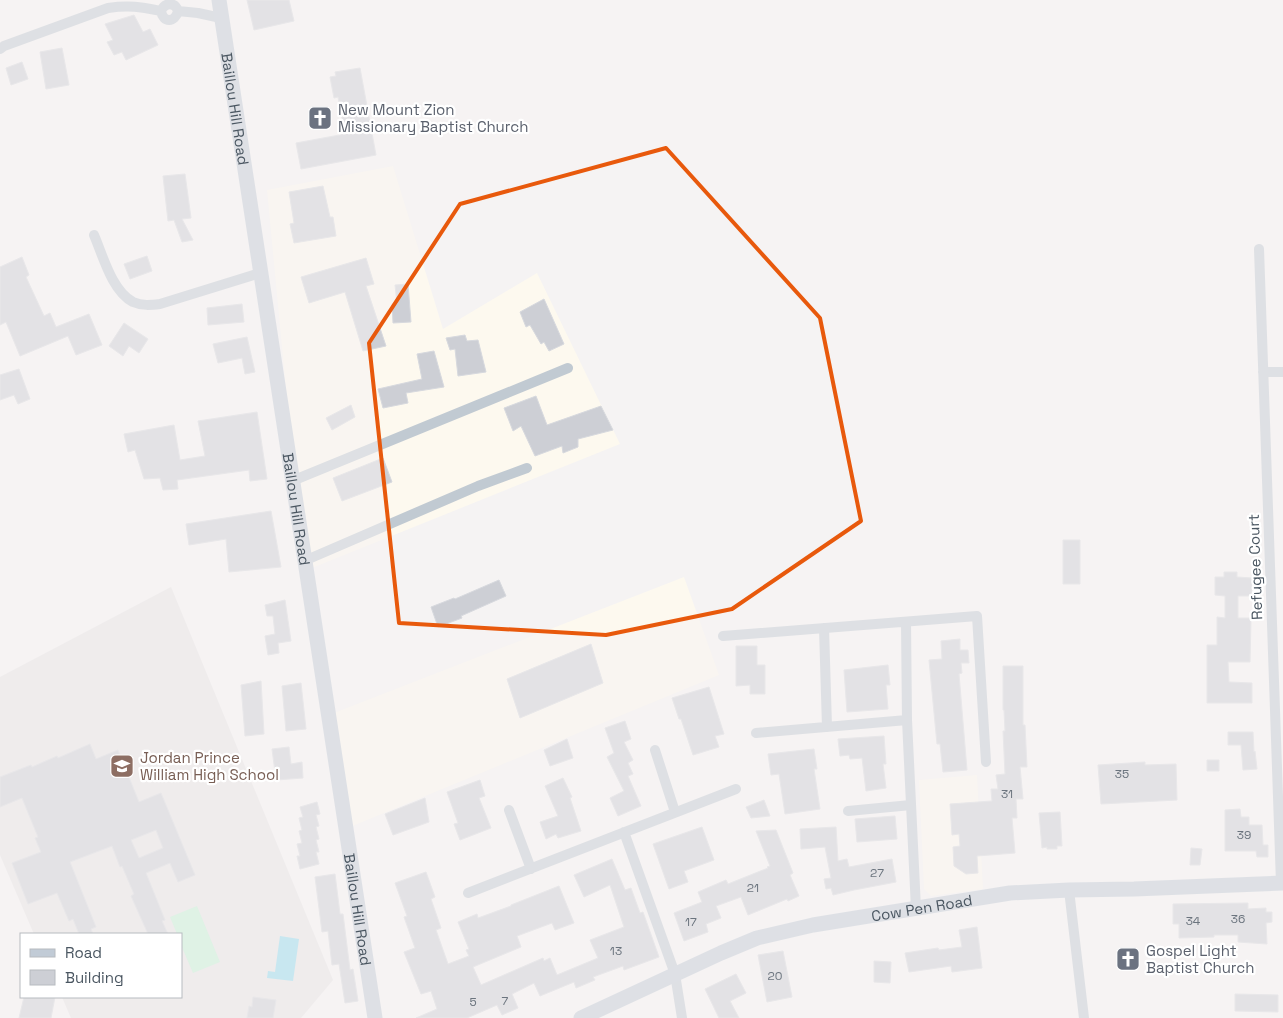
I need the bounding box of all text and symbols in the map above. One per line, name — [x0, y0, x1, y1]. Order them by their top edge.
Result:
street label: Baillou Hill Road — [218, 51, 254, 166]
place label: New Mount Zion Missionary Baptist Church — [338, 100, 528, 136]
church icon: New Mount Zion Missionary Baptist Church — [307, 105, 333, 131]
street label: Baillou Hill Road — [279, 451, 315, 567]
street label: Refugee Court — [1244, 514, 1266, 620]
place label: Jordan Prince William High School — [140, 748, 279, 784]
school or university icon: Jordan Prince William High School — [109, 753, 135, 779]
house number: 35 — [1115, 766, 1129, 782]
house number: 31 — [1001, 786, 1013, 802]
house number: 39 — [1237, 827, 1251, 843]
street label: Baillou Hill Road — [340, 852, 376, 967]
house number: 27 — [870, 865, 884, 881]
house number: 21 — [747, 880, 759, 896]
street label: Cow Pen Road — [870, 890, 974, 925]
house number: 36 — [1231, 911, 1245, 927]
house number: 34 — [1186, 913, 1201, 929]
house number: 17 — [685, 914, 697, 930]
legend — [20, 933, 182, 998]
place label: Gospel Light Baptist Church — [1146, 941, 1254, 977]
text: Road — [65, 943, 102, 962]
house number: 13 — [610, 943, 622, 959]
church icon: Gospel Light Baptist Church — [1115, 946, 1141, 972]
text: Building — [65, 968, 124, 987]
house number: 20 — [768, 968, 782, 984]
house number: 7 — [502, 993, 509, 1009]
house number: 5 — [469, 994, 477, 1010]

